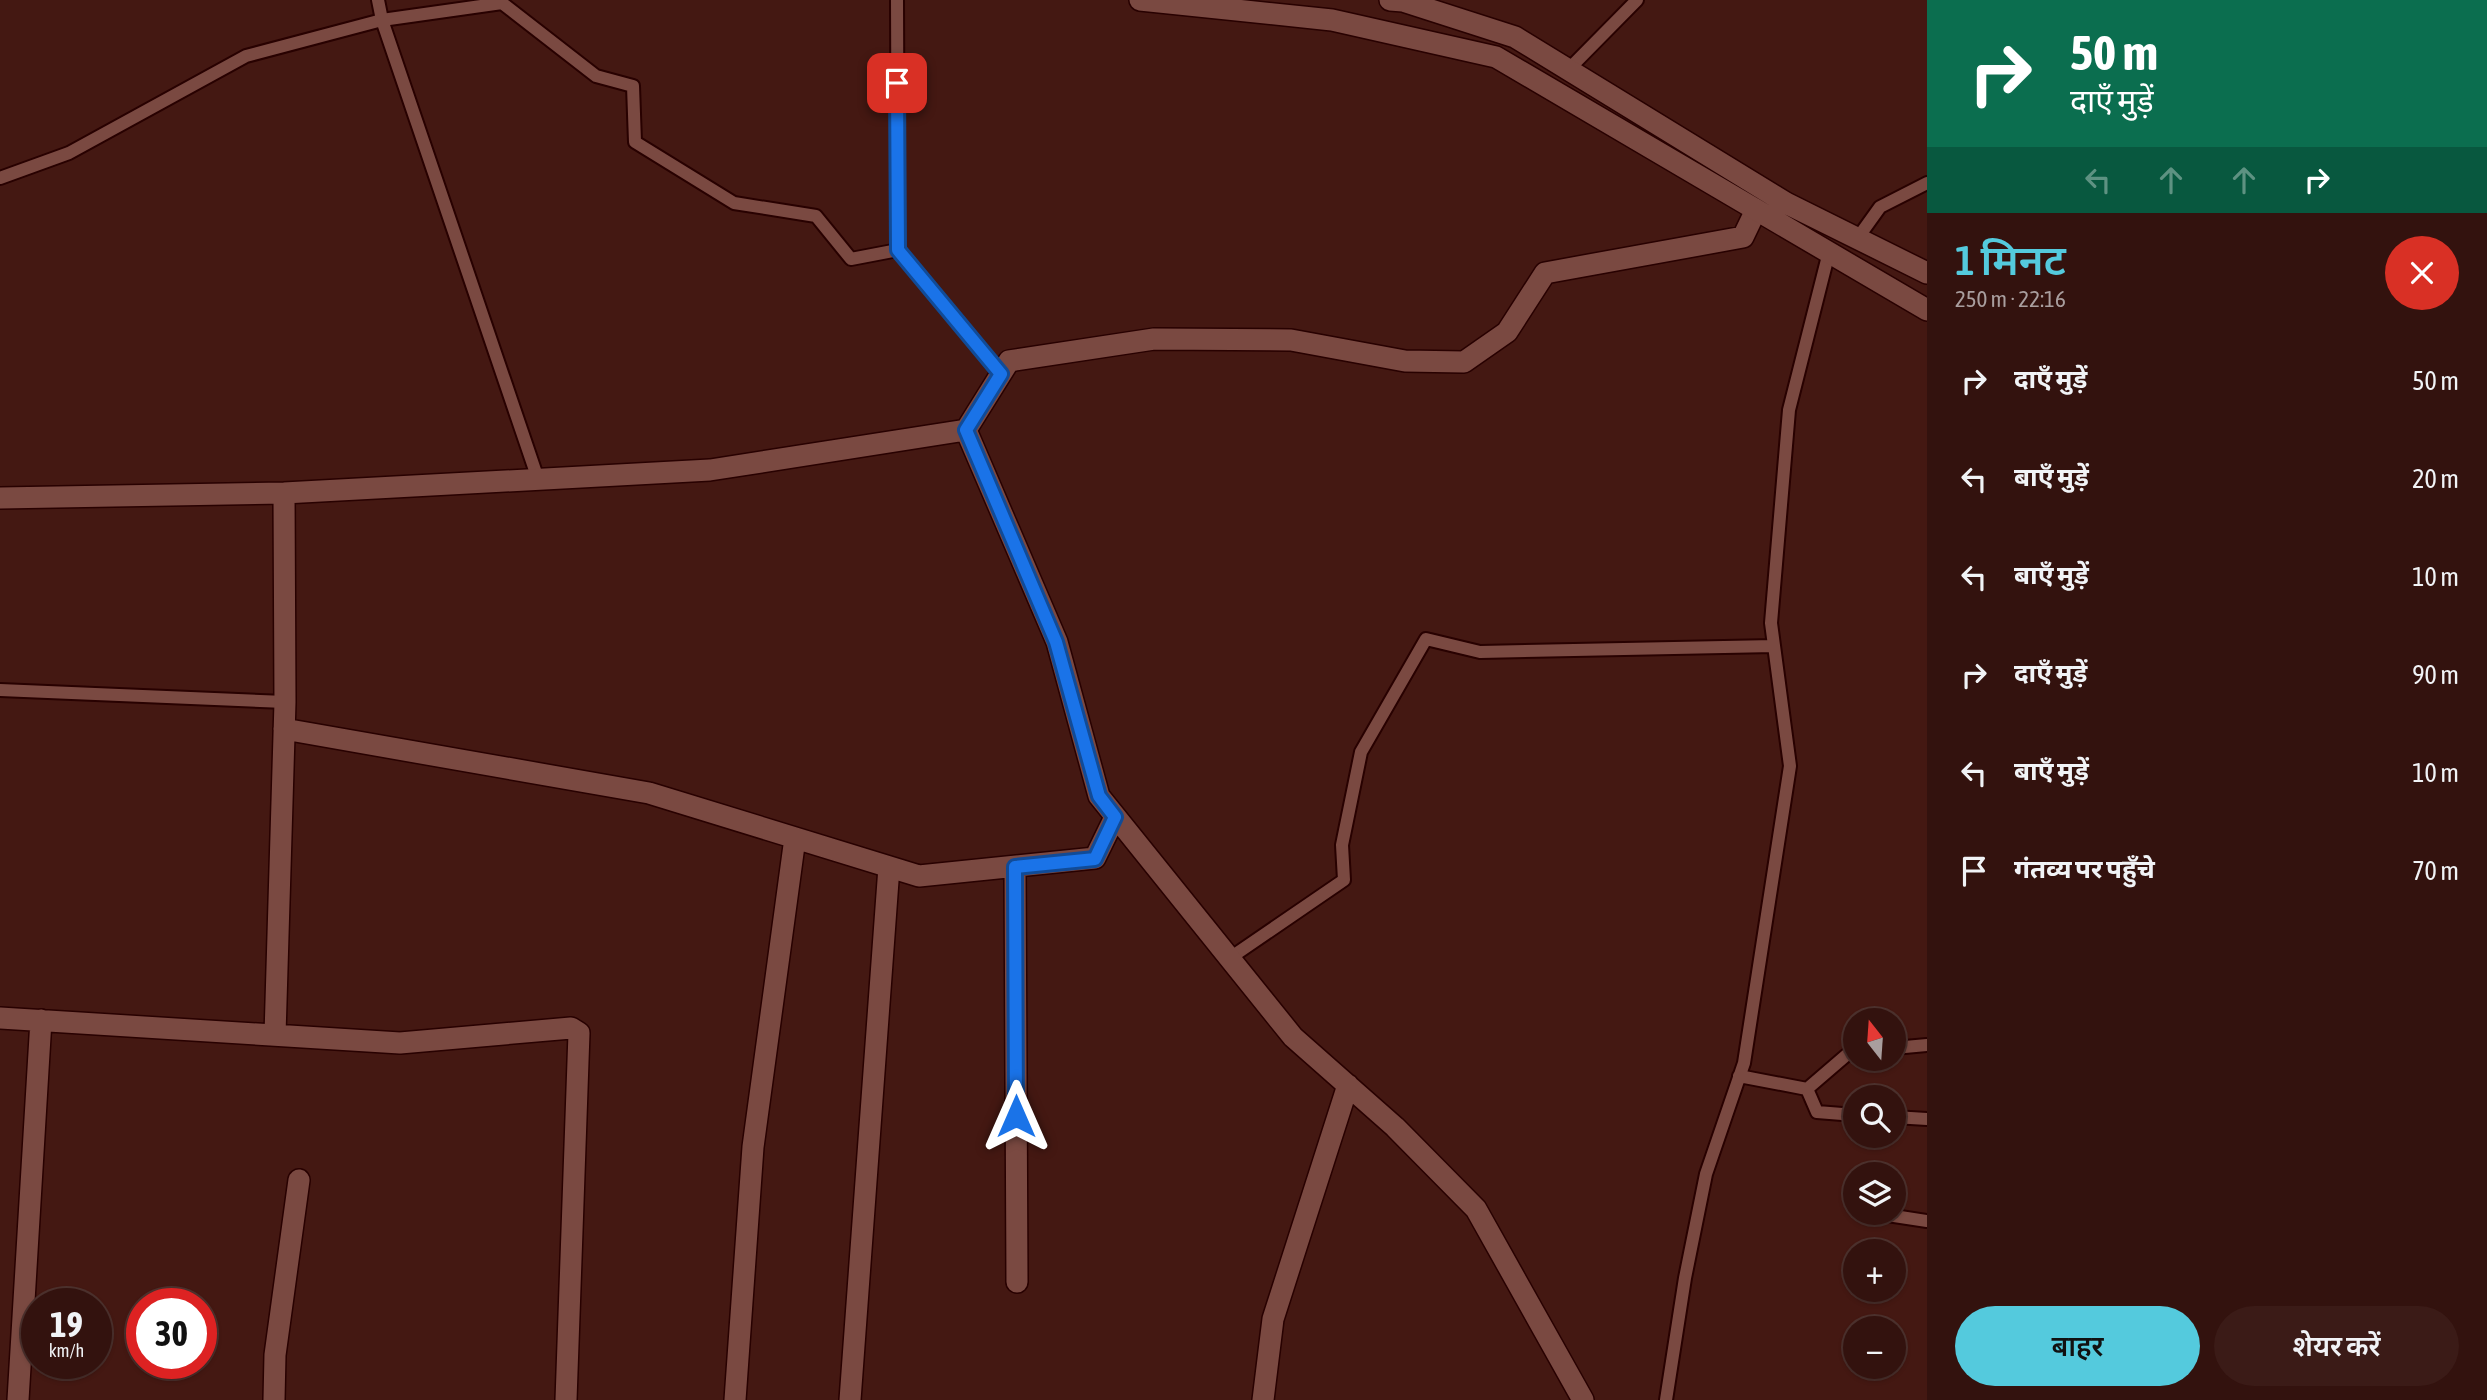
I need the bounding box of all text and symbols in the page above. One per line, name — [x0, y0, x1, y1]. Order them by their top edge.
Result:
text: 50 m — [2070, 24, 2158, 80]
icon: right — [1955, 28, 2046, 119]
pin — [867, 53, 927, 113]
icon: arrive — [878, 64, 916, 102]
text: दाएँ मुड़ें — [2070, 82, 2154, 119]
icon: left — [2079, 161, 2117, 199]
icon: ahead — [2152, 161, 2190, 199]
icon: ahead — [2225, 161, 2263, 199]
icon: right — [2298, 161, 2336, 199]
text: 1 मिनट — [1955, 236, 2066, 284]
button: close — [2385, 236, 2459, 310]
text: 250 m · 22:16 — [1955, 286, 2066, 312]
icon: right — [1955, 362, 1993, 400]
text: दाएँ मुड़ें — [2014, 364, 2087, 394]
text: 50 m — [2412, 366, 2459, 396]
icon: left — [1955, 460, 1993, 498]
text: बाएँ मुड़ें — [2014, 462, 2089, 492]
text: 20 m — [2412, 464, 2459, 494]
icon: left — [1955, 558, 1993, 596]
text: बाएँ मुड़ें — [2014, 560, 2089, 590]
text: 10 m — [2412, 562, 2459, 592]
icon: right — [1955, 656, 1993, 694]
text: दाएँ मुड़ें — [2014, 658, 2087, 688]
text: 90 m — [2412, 660, 2459, 690]
icon: left — [1955, 754, 1993, 792]
text: बाएँ मुड़ें — [2014, 756, 2089, 786]
text: 10 m — [2412, 758, 2459, 788]
icon: arrive — [1955, 852, 1993, 890]
text: गंतव्य पर पहुँचे — [2014, 854, 2155, 884]
text: 70 m — [2412, 856, 2459, 886]
north arrow — [1843, 1008, 1906, 1071]
map controls — [1843, 1008, 1906, 1379]
position arrow — [979, 1079, 1053, 1153]
button: search — [1843, 1085, 1906, 1148]
button: layers — [1843, 1162, 1906, 1225]
button: + — [1843, 1239, 1906, 1302]
speed limit sign: 30 — [126, 1288, 217, 1379]
text: 19 — [50, 1304, 83, 1344]
button: बाहर — [1955, 1306, 2200, 1386]
button: शेयर करें — [2214, 1306, 2459, 1386]
button: − — [1843, 1316, 1906, 1379]
text: km/h — [49, 1340, 84, 1361]

